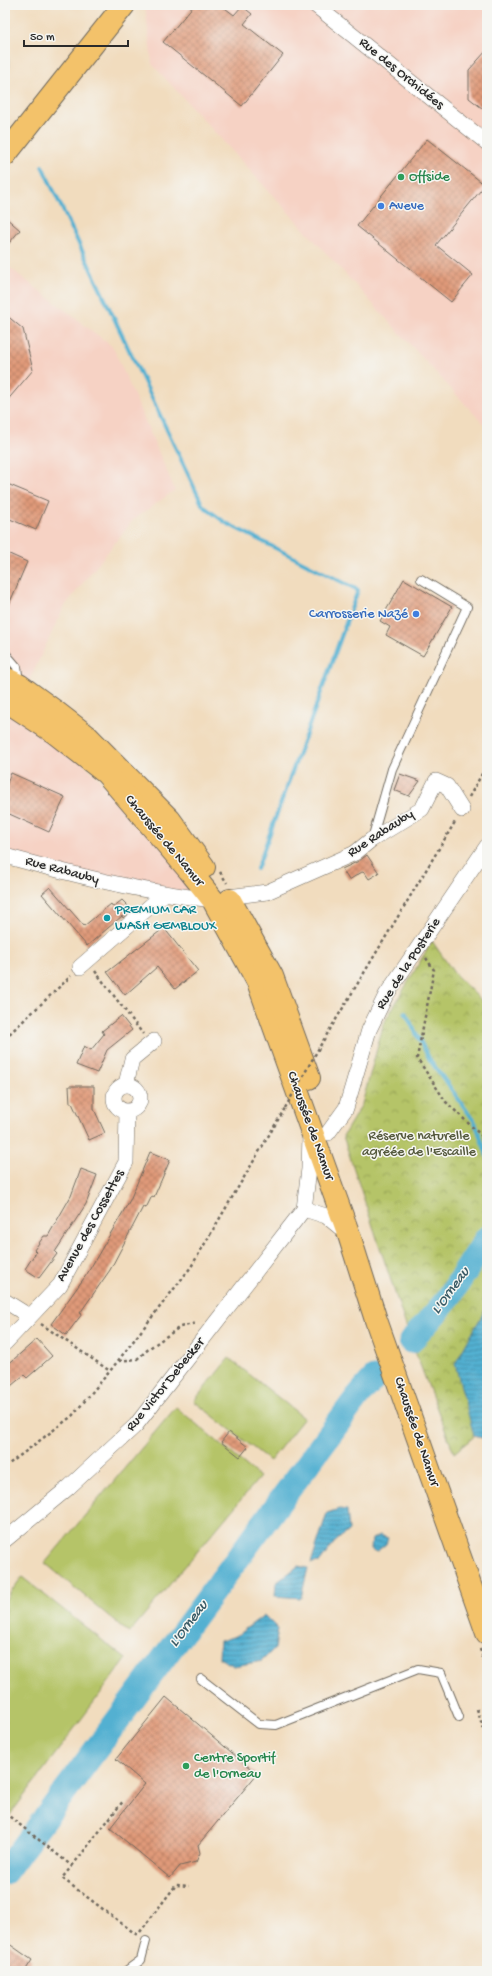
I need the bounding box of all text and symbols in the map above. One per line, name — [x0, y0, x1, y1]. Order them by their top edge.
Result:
scale bar — [24, 22, 128, 48]
text: 50 m — [30, 31, 55, 45]
street label: Rue des Orchidées — [355, 34, 448, 114]
place label: Offside — [409, 169, 450, 186]
marker: Offside — [396, 172, 406, 182]
place label: Aveve — [389, 198, 425, 215]
marker: Aveve — [376, 201, 386, 211]
place label: Carrosserie Nazé — [309, 606, 409, 623]
marker: Carrosserie Nazé — [411, 609, 421, 619]
street label: Chaussée de Namur — [121, 792, 208, 891]
street label: Rue Rabauby — [345, 806, 417, 862]
street label: Rue Rabauby — [23, 853, 101, 889]
place label: PREMIUM CAR WASH GEMBLOUX — [114, 902, 217, 935]
marker: PREMIUM CAR WASH GEMBLOUX — [102, 913, 112, 923]
street label: Rue de la Posterie — [373, 914, 445, 1013]
street label: Chaussée de Namur — [282, 1069, 338, 1184]
park label: Réserve naturelle agréée de l'Escaille — [362, 1128, 477, 1161]
street label: Avenue des Cossettes — [53, 1166, 129, 1285]
water label: L'Orneau — [428, 1262, 475, 1318]
street label: Rue Victor Debecker — [123, 1334, 210, 1435]
street label: Chaussée de Namur — [389, 1375, 443, 1490]
water label: L'Orneau — [166, 1596, 214, 1651]
place label: Centre Sportif de l'Orneau — [194, 1750, 277, 1783]
marker: Centre Sportif de l'Orneau — [181, 1761, 191, 1771]

